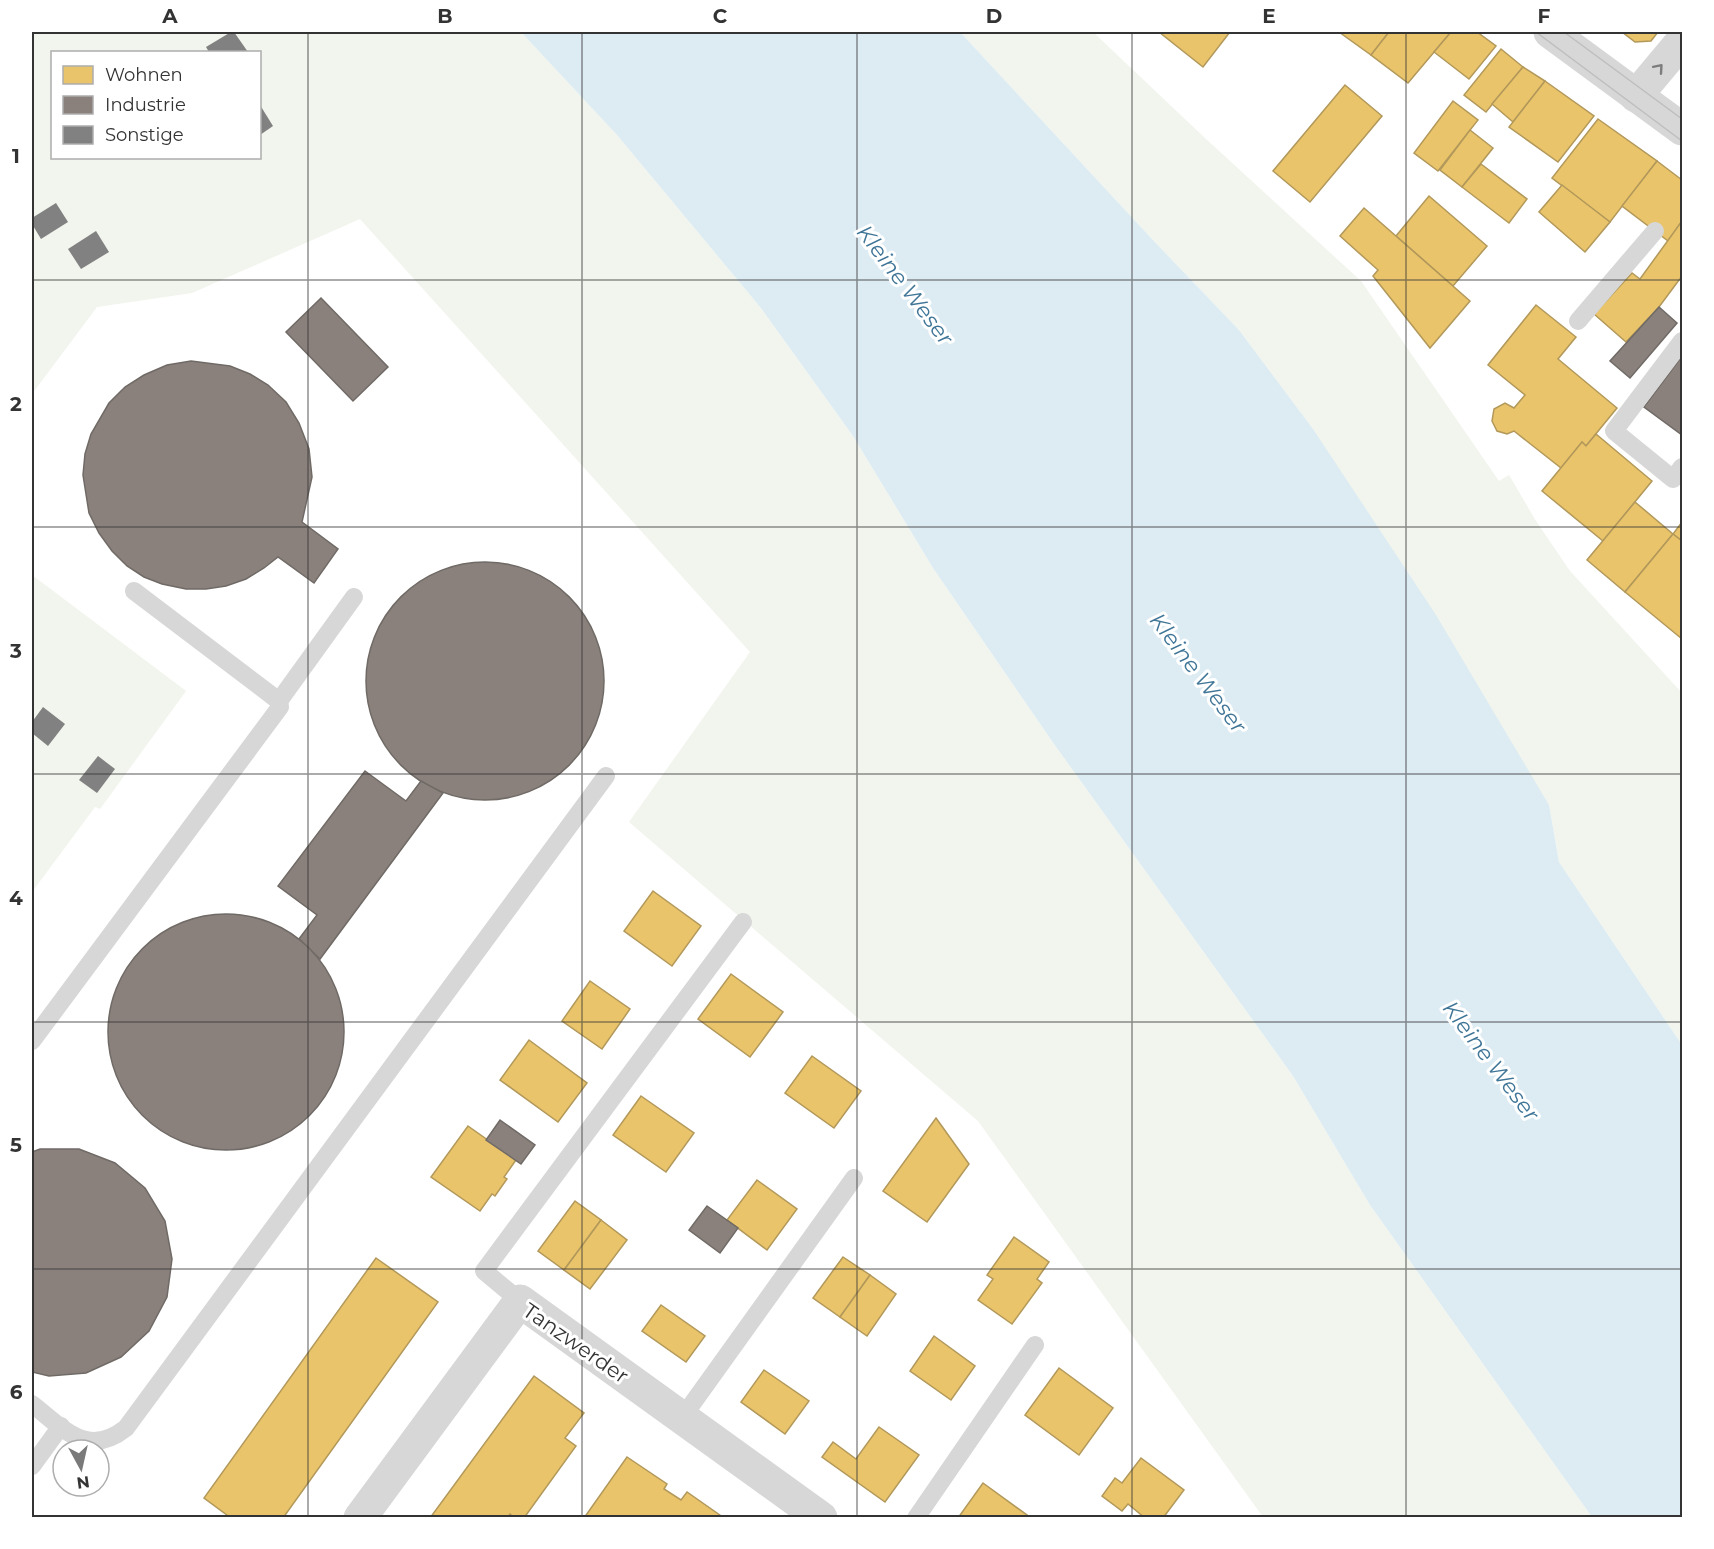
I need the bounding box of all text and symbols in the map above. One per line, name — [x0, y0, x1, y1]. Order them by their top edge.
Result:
text: A — [161, 4, 178, 28]
text: B — [437, 4, 453, 28]
text: C — [713, 4, 728, 28]
text: D — [986, 4, 1002, 28]
text: E — [1262, 4, 1276, 28]
text: F — [1538, 4, 1551, 28]
legend — [51, 51, 261, 159]
text: Wohnen — [105, 64, 183, 86]
one-way arrow — [1652, 64, 1663, 75]
text: Industrie — [105, 94, 186, 116]
text: Sonstige — [105, 124, 184, 146]
text: 1 — [12, 144, 20, 168]
water label: Kleine Weser — [851, 220, 960, 351]
text: 2 — [10, 392, 22, 416]
water label: Kleine Weser — [1144, 608, 1253, 739]
text: 3 — [9, 639, 22, 663]
text: 4 — [9, 886, 23, 910]
water label: Kleine Weser — [1437, 996, 1546, 1127]
text: 5 — [10, 1133, 22, 1157]
street label: Tanzwerder — [518, 1298, 634, 1388]
text: 6 — [10, 1380, 23, 1404]
north arrow — [51, 1438, 111, 1498]
text: N — [75, 1472, 91, 1493]

